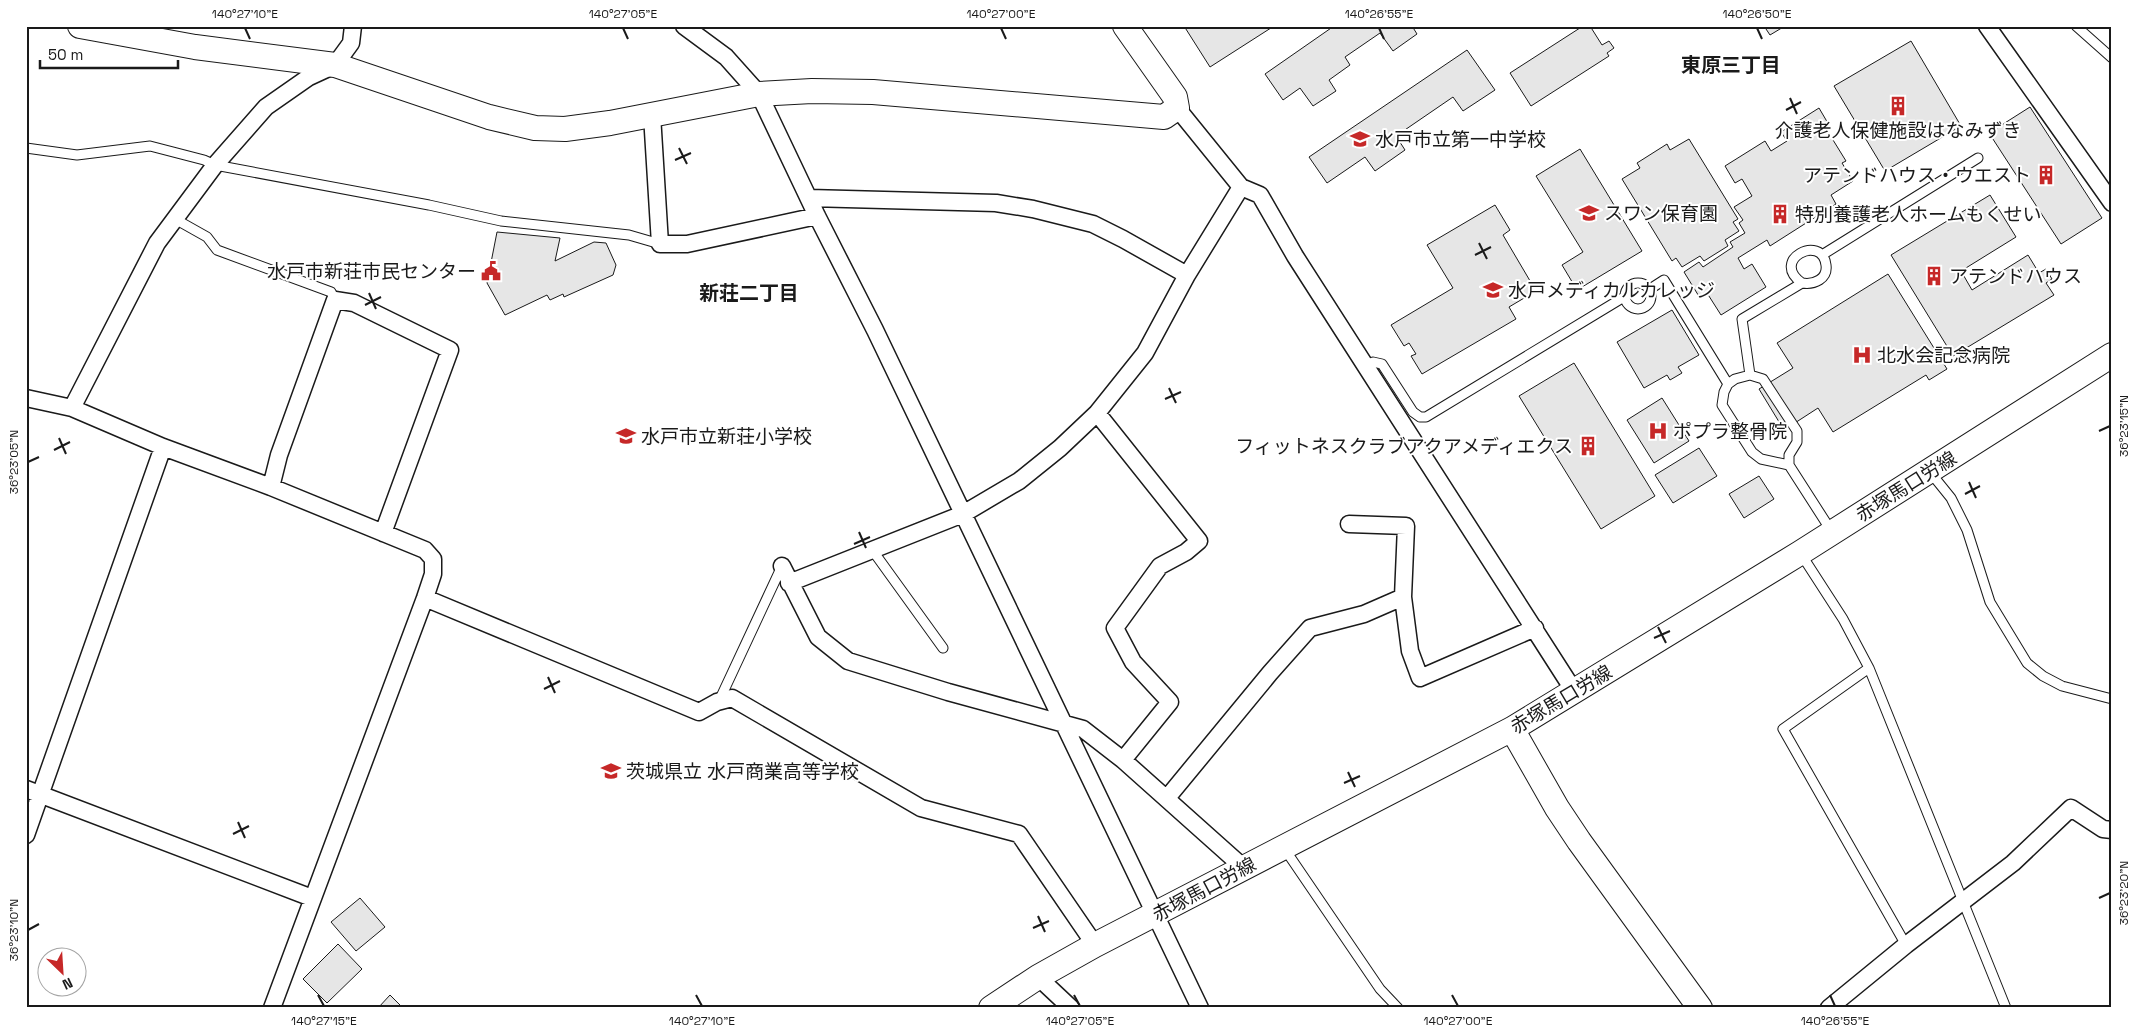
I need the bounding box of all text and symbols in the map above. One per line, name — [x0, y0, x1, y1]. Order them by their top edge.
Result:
text: 140°27'10"E — [212, 6, 278, 22]
text: 140°27'05"E — [589, 6, 657, 22]
text: 140°27'00"E — [967, 6, 1036, 22]
text: 140°26'55"E — [1345, 6, 1414, 22]
text: 140°26'50"E — [1722, 6, 1792, 22]
scale bar — [40, 38, 178, 70]
text: 50 m — [48, 45, 83, 64]
district label: 東原三丁目 — [1681, 52, 1781, 78]
building icon: 介護老人保健施設はなみずき — [1887, 95, 1909, 117]
place label: 介護老人保健施設はなみずき — [1774, 118, 2022, 143]
place label: 水戸市立第一中学校 — [1375, 127, 1546, 152]
school or university icon: 水戸市立第一中学校 — [1349, 128, 1371, 150]
place label: アテンドハウス・ウエスト — [1803, 163, 2031, 188]
building icon: アテンドハウス・ウエスト — [2035, 164, 2057, 186]
place label: スワン保育園 — [1604, 201, 1718, 226]
school or university icon: スワン保育園 — [1578, 202, 1600, 224]
place label: 特別養護老人ホームもくせい — [1795, 202, 2041, 227]
building icon: 特別養護老人ホームもくせい — [1769, 203, 1791, 225]
place label: 水戸市新荘市民センター — [267, 259, 476, 284]
public building icon: 水戸市新荘市民センター — [480, 260, 502, 282]
place label: アテンドハウス — [1949, 264, 2082, 289]
building icon: アテンドハウス — [1923, 265, 1945, 287]
place label: 水戸メディカルカレッジ — [1508, 278, 1715, 303]
school or university icon: 水戸メディカルカレッジ — [1482, 279, 1504, 301]
district label: 新荘二丁目 — [699, 280, 799, 306]
place label: 北水会記念病院 — [1877, 343, 2010, 368]
hospital icon: 北水会記念病院 — [1851, 344, 1873, 366]
text: 36°23'15"N — [2116, 395, 2132, 457]
place label: ポプラ整骨院 — [1673, 419, 1787, 444]
hospital icon: ポプラ整骨院 — [1647, 420, 1669, 442]
place label: 水戸市立新荘小学校 — [641, 424, 812, 449]
school or university icon: 水戸市立新荘小学校 — [615, 425, 637, 447]
text: 36°23'05"N — [6, 430, 22, 494]
place label: フィットネスクラブアクアメディエクス — [1235, 434, 1573, 459]
building icon: フィットネスクラブアクアメディエクス — [1577, 435, 1599, 457]
street label: 赤塚馬口労線 — [1851, 446, 1961, 527]
street label: 赤塚馬口労線 — [1506, 659, 1617, 740]
place label: 茨城県立 水戸商業高等学校 — [626, 759, 859, 784]
school or university icon: 茨城県立 水戸商業高等学校 — [600, 760, 622, 782]
street label: 赤塚馬口労線 — [1148, 852, 1260, 927]
text: 36°23'20"N — [2116, 861, 2132, 925]
text: 36°23'10"N — [6, 899, 22, 961]
north arrow — [38, 946, 88, 996]
text: N — [59, 974, 76, 994]
text: 140°27'15"E — [291, 1013, 357, 1029]
text: 140°27'10"E — [669, 1013, 735, 1029]
text: 140°27'05"E — [1046, 1013, 1114, 1029]
text: 140°27'00"E — [1424, 1013, 1493, 1029]
text: 140°26'55"E — [1801, 1013, 1870, 1029]

